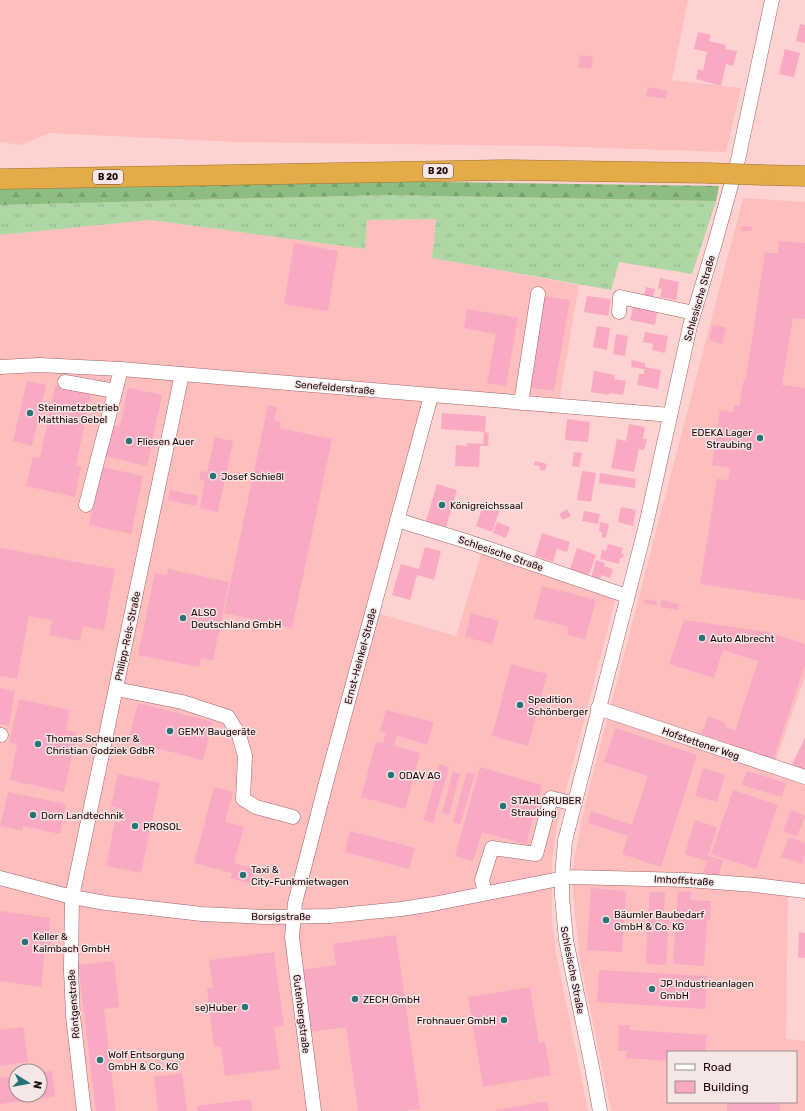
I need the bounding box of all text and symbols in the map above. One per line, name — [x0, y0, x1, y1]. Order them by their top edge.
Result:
road number: B 20 — [423, 164, 453, 178]
road number: B 20 — [93, 170, 123, 184]
street label: Schlesische Straße — [682, 253, 718, 343]
street label: Senefelderstraße — [294, 379, 376, 398]
place label: Steinmetzbetrieb Matthias Gebel — [38, 402, 119, 426]
marker: Steinmetzbetrieb Matthias Gebel — [25, 408, 35, 418]
place label: EDEKA Lager Straubing — [692, 427, 752, 451]
marker: EDEKA Lager Straubing — [755, 433, 765, 443]
marker: Fliesen Auer — [124, 436, 134, 446]
place label: Fliesen Auer — [137, 436, 194, 448]
marker: Josef Schießl — [208, 471, 218, 481]
place label: Josef Schießl — [221, 471, 284, 483]
marker: Königreichssaal — [437, 500, 447, 510]
place label: Königreichssaal — [450, 500, 523, 512]
street label: Schlesische Straße — [457, 534, 545, 574]
street label: Philipp-Reis-Straße — [113, 590, 143, 682]
street label: Ernst-Heinkel-Straße — [342, 606, 380, 706]
place label: ALSO Deutschland GmbH — [191, 607, 281, 631]
marker: ALSO Deutschland GmbH — [178, 613, 188, 623]
marker: Auto Albrecht — [697, 633, 707, 643]
place label: Auto Albrecht — [710, 633, 774, 645]
place label: Spedition Schönberger — [528, 694, 588, 718]
marker: Spedition Schönberger — [515, 700, 525, 710]
street label: Hofstettener Weg — [660, 725, 741, 763]
marker: GEMY Baugeräte — [165, 726, 175, 736]
place label: GEMY Baugeräte — [178, 726, 256, 738]
place label: Thomas Scheuner & Christian Godziek GdbR — [46, 733, 155, 757]
marker: Thomas Scheuner & Christian Godziek GdbR — [33, 739, 43, 749]
marker: ODAV AG — [386, 770, 396, 780]
place label: ODAV AG — [399, 770, 441, 782]
place label: STAHLGRUBER Straubing — [511, 795, 582, 819]
marker: STAHLGRUBER Straubing — [498, 801, 508, 811]
marker: Dorn Landtechnik — [28, 810, 38, 820]
place label: Dorn Landtechnik — [41, 810, 125, 822]
marker: PROSOL — [130, 821, 140, 831]
place label: PROSOL — [143, 821, 182, 833]
place label: Taxi & City-Funkmietwagen — [251, 864, 349, 888]
marker: Taxi & City-Funkmietwagen — [238, 870, 248, 880]
street label: Imhoffstraße — [654, 873, 715, 889]
place label: Bäumler Baubedarf GmbH & Co. KG — [614, 909, 704, 933]
street label: Borsigstraße — [251, 911, 311, 923]
marker: Bäumler Baubedarf GmbH & Co. KG — [601, 915, 611, 925]
street label: Schlesische Straße — [558, 925, 586, 1015]
place label: Keller & Kalmbach GmbH — [33, 931, 110, 955]
marker: Keller & Kalmbach GmbH — [20, 937, 30, 947]
street label: Röntgenstraße — [66, 968, 82, 1039]
street label: Gutenbergstraße — [290, 974, 312, 1055]
place label: JP Industrieanlagen GmbH — [660, 978, 754, 1002]
marker: JP Industrieanlagen GmbH — [647, 984, 657, 994]
marker: ZECH GmbH — [350, 994, 360, 1004]
place label: ZECH GmbH — [363, 994, 420, 1006]
place label: se)Huber — [195, 1002, 237, 1014]
marker: se)Huber — [240, 1002, 250, 1012]
place label: Frohnauer GmbH — [417, 1015, 496, 1027]
marker: Frohnauer GmbH — [499, 1015, 509, 1025]
place label: Wolf Entsorgung GmbH & Co. KG — [108, 1049, 185, 1073]
legend — [667, 1051, 797, 1103]
marker: Wolf Entsorgung GmbH & Co. KG — [95, 1055, 105, 1065]
text: Road — [703, 1060, 731, 1074]
north arrow — [8, 1063, 48, 1103]
text: N — [30, 1080, 44, 1090]
text: Building — [703, 1080, 749, 1094]

